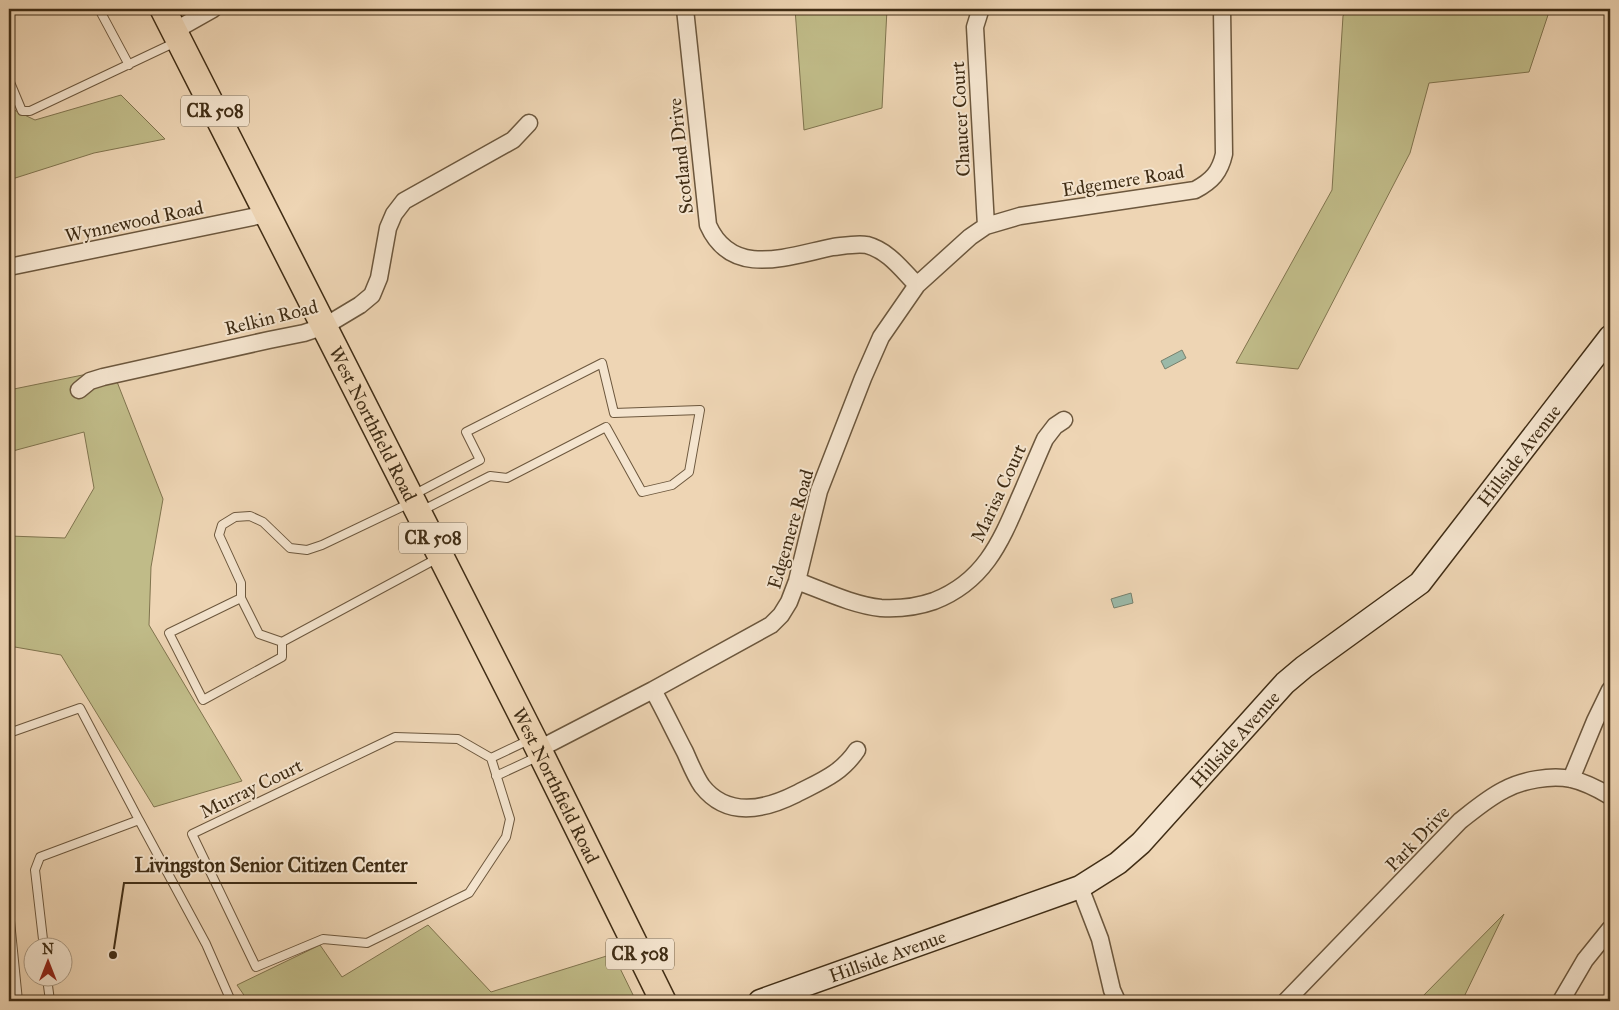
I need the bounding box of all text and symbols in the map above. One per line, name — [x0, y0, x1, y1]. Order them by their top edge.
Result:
street label: Chaucer Court — [946, 60, 975, 177]
road number: CR 508 — [181, 95, 249, 126]
street label: Scotland Drive — [663, 97, 698, 215]
street label: Edgemere Road — [1060, 159, 1186, 202]
street label: Wynnewood Road — [63, 195, 206, 247]
street label: Relkin Road — [222, 295, 321, 340]
street label: West Northfield Road — [324, 342, 422, 506]
street label: Hillside Avenue — [1473, 400, 1566, 511]
street label: Marisa Court — [966, 440, 1031, 546]
street label: Edgemere Road — [762, 466, 820, 592]
road number: CR 508 — [399, 522, 467, 554]
street label: Hillside Avenue — [1185, 686, 1285, 793]
street label: West Northfield Road — [507, 704, 604, 867]
street label: Murray Court — [196, 754, 306, 823]
street label: Park Drive — [1380, 801, 1454, 876]
callout: Livingston Senior Citizen Center — [124, 848, 417, 883]
text: Livingston Senior Citizen Center — [134, 853, 408, 878]
street label: Hillside Avenue — [826, 925, 949, 988]
north arrow — [22, 938, 72, 988]
road number: CR 508 — [606, 939, 674, 970]
text: N — [42, 941, 54, 958]

